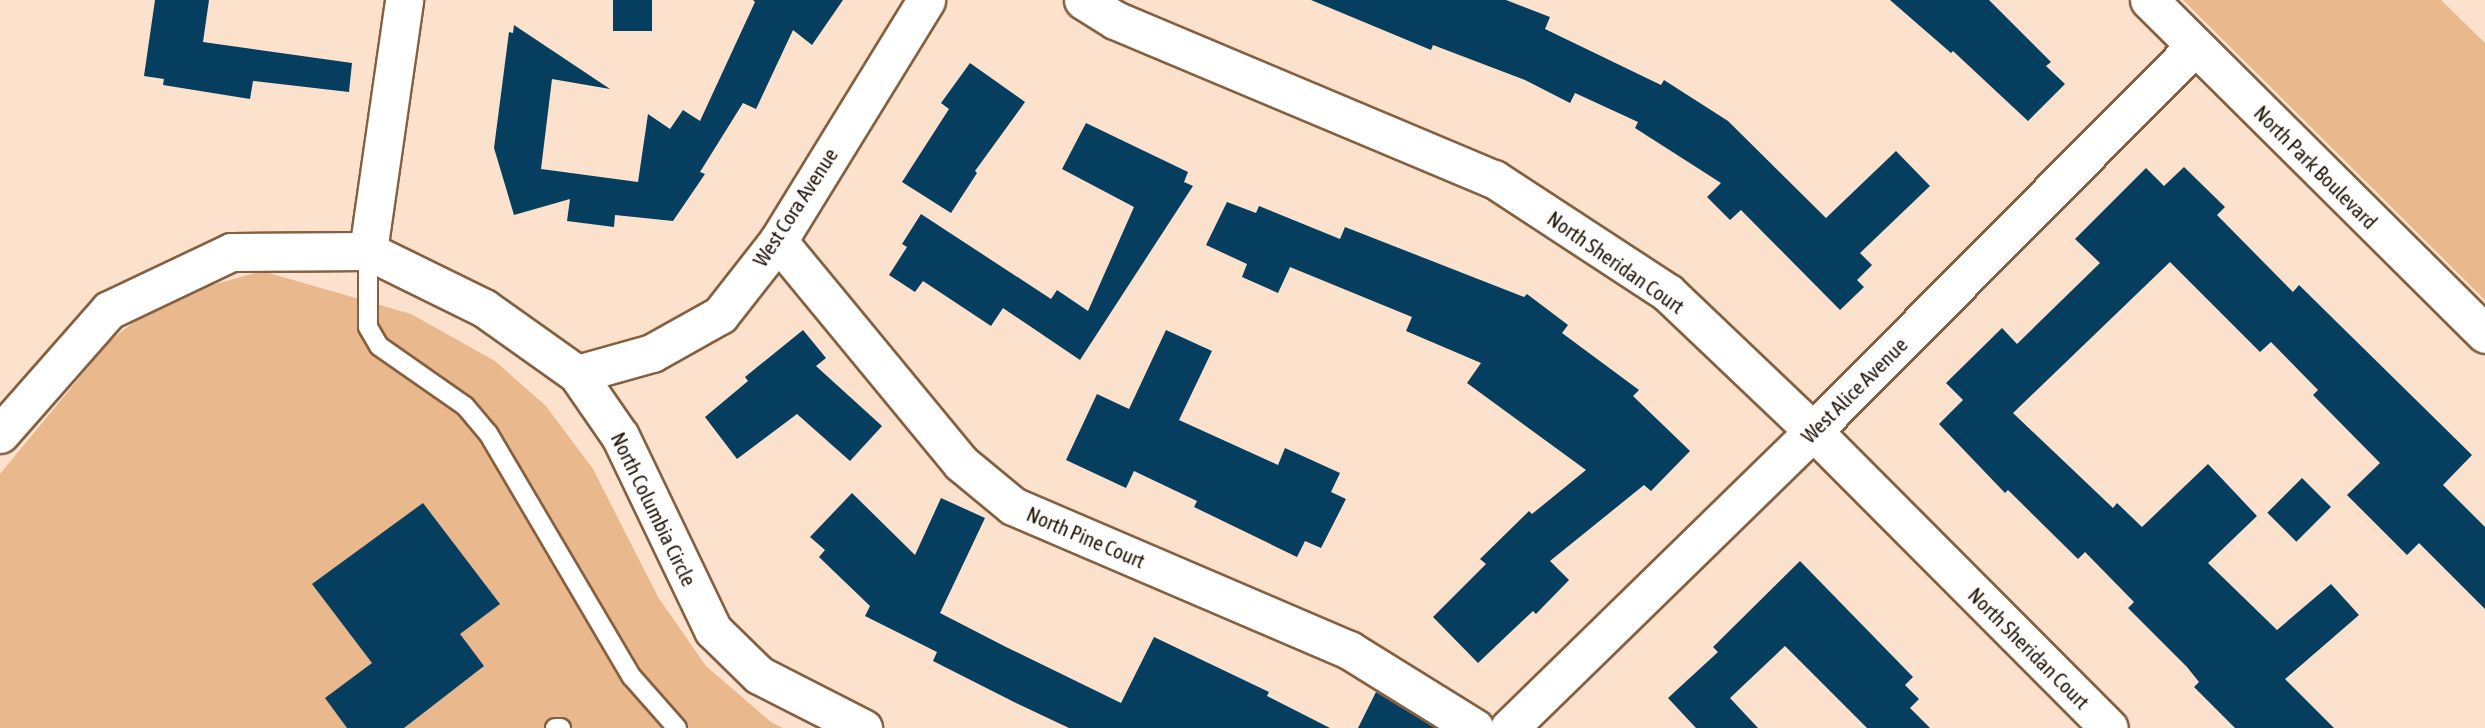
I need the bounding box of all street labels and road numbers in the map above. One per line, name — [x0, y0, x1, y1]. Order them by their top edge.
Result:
street label: North Park Boulevard — [2249, 100, 2383, 234]
street label: West Cora Avenue — [747, 143, 843, 271]
street label: North Sheridan Court — [1543, 205, 1689, 319]
street label: West Alice Avenue — [1796, 332, 1912, 448]
street label: North Columbia Circle — [606, 428, 702, 590]
street label: North Pine Court — [1023, 501, 1149, 573]
street label: North Sheridan Court — [1963, 582, 2095, 714]

